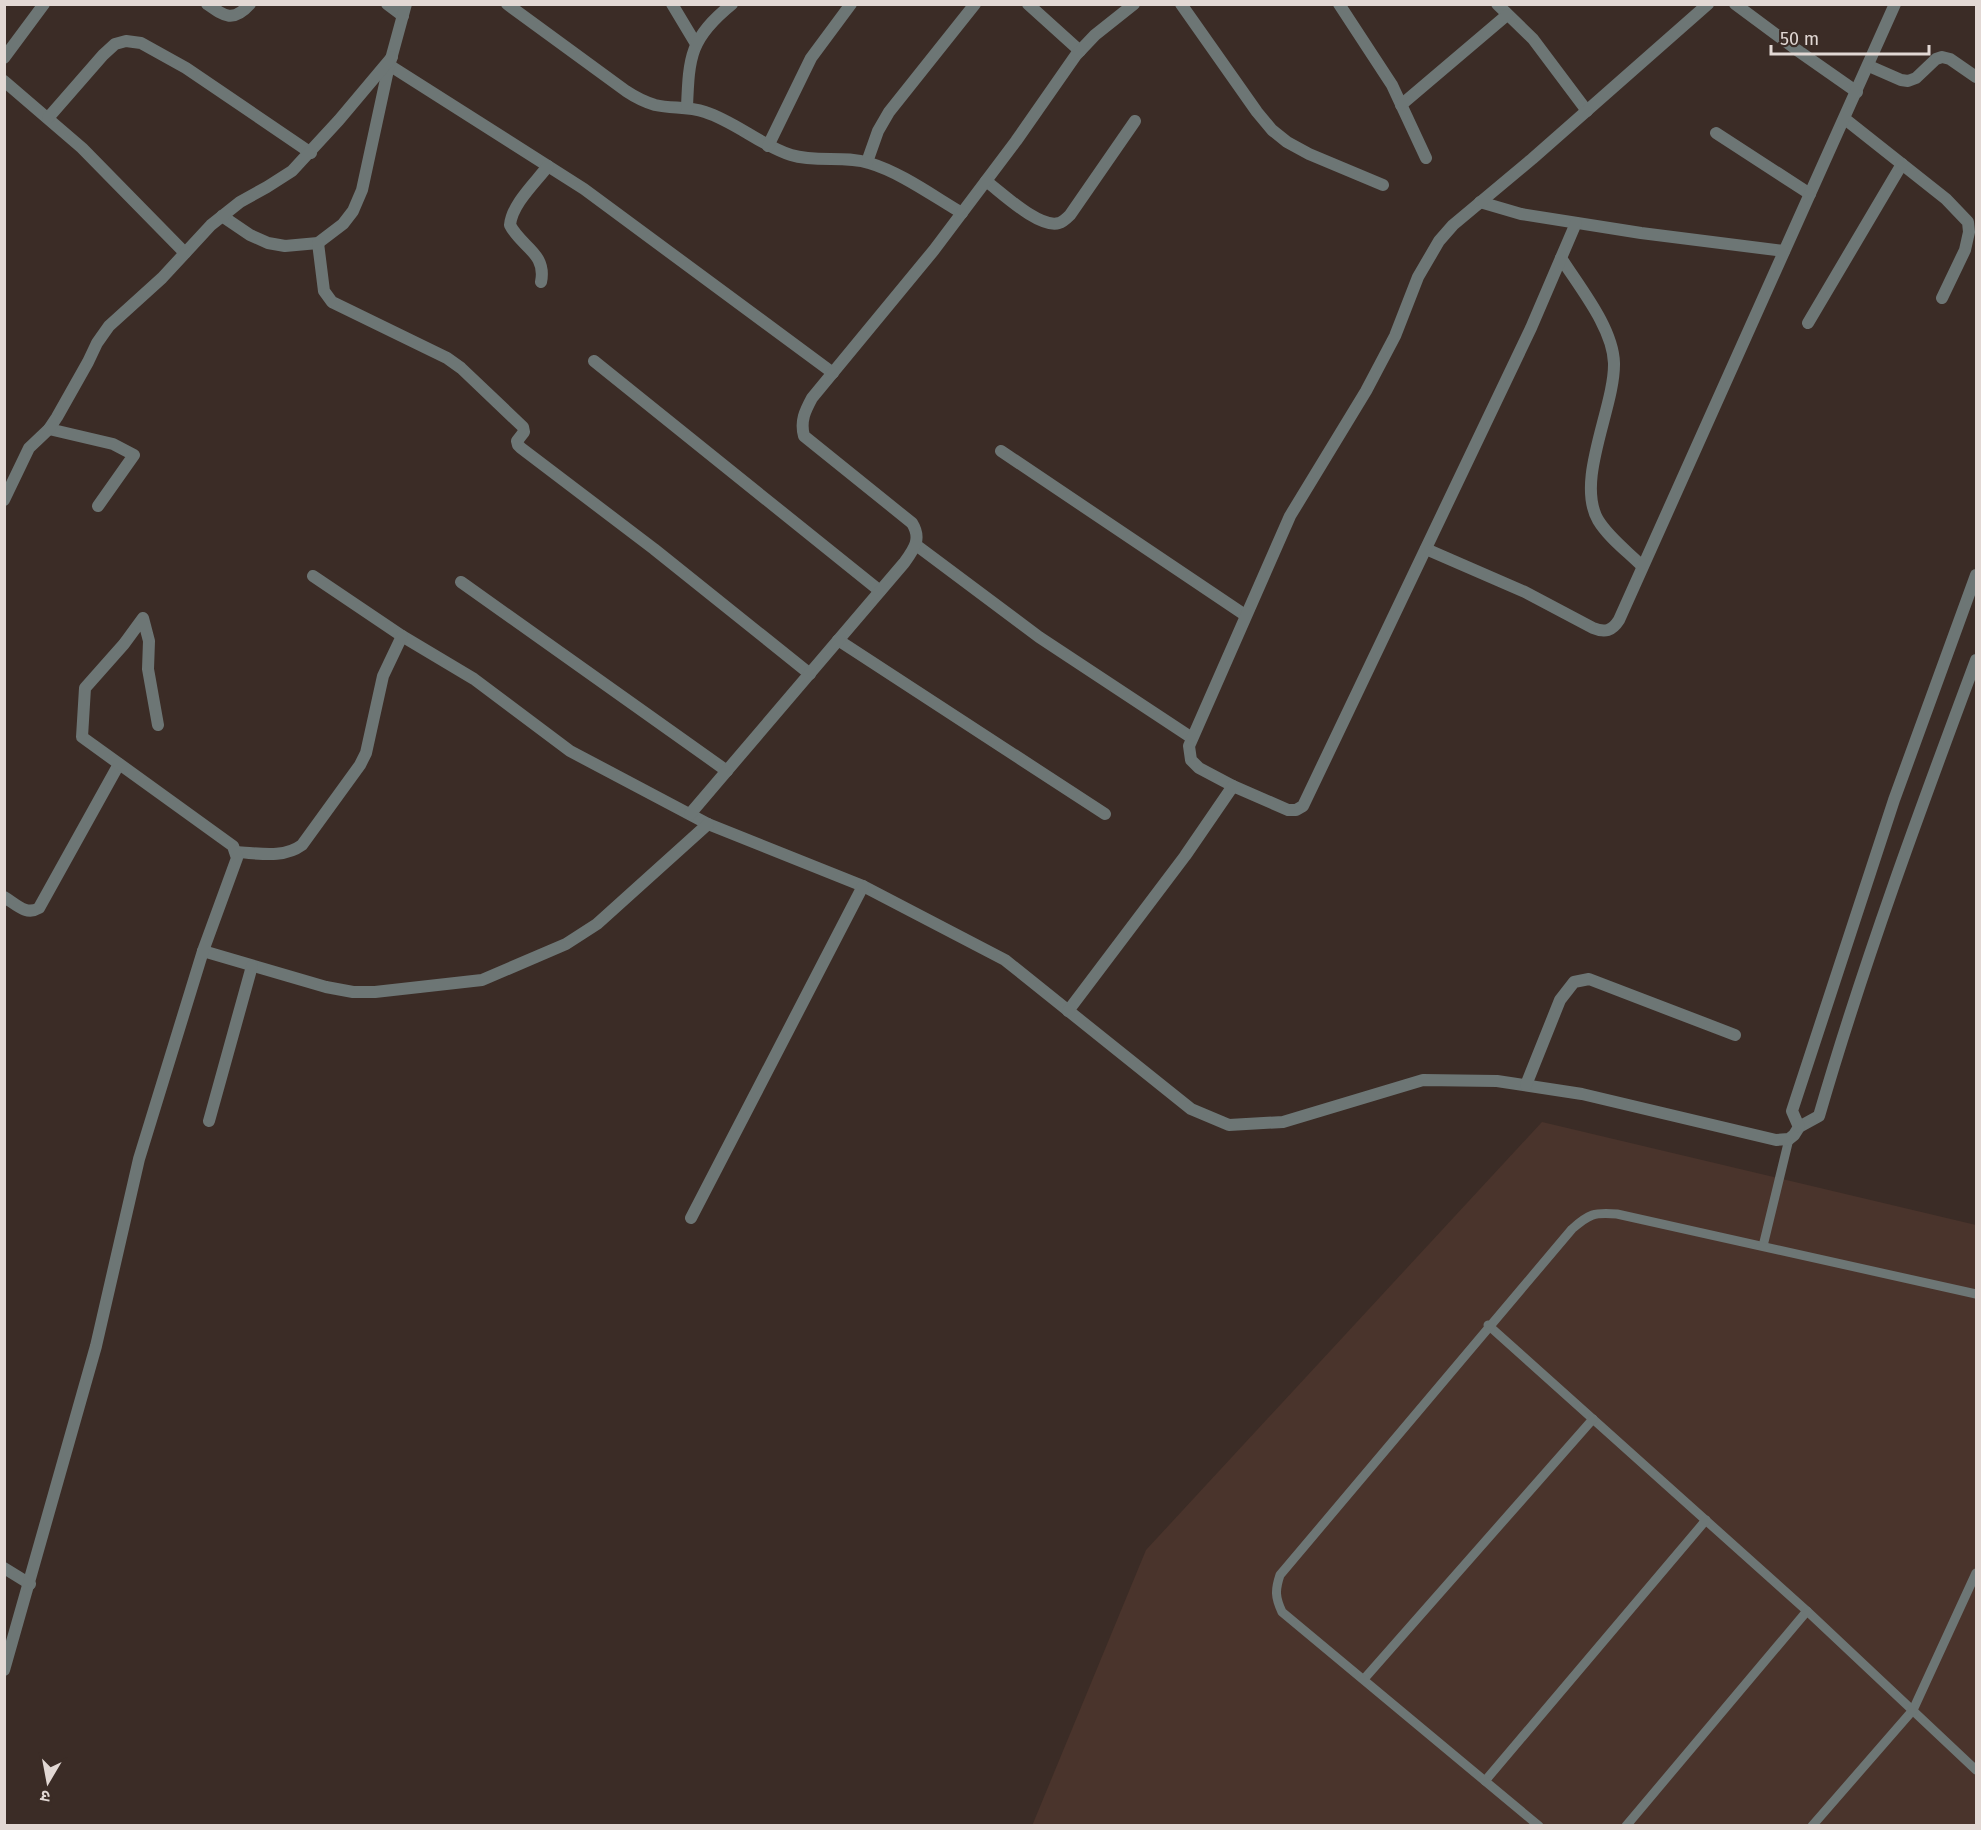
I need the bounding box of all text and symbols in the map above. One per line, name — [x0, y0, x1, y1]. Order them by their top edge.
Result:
scale bar — [1771, 18, 1928, 56]
text: 50 m — [1780, 28, 1819, 50]
north arrow — [18, 1752, 78, 1812]
text: उ — [39, 1786, 52, 1806]

